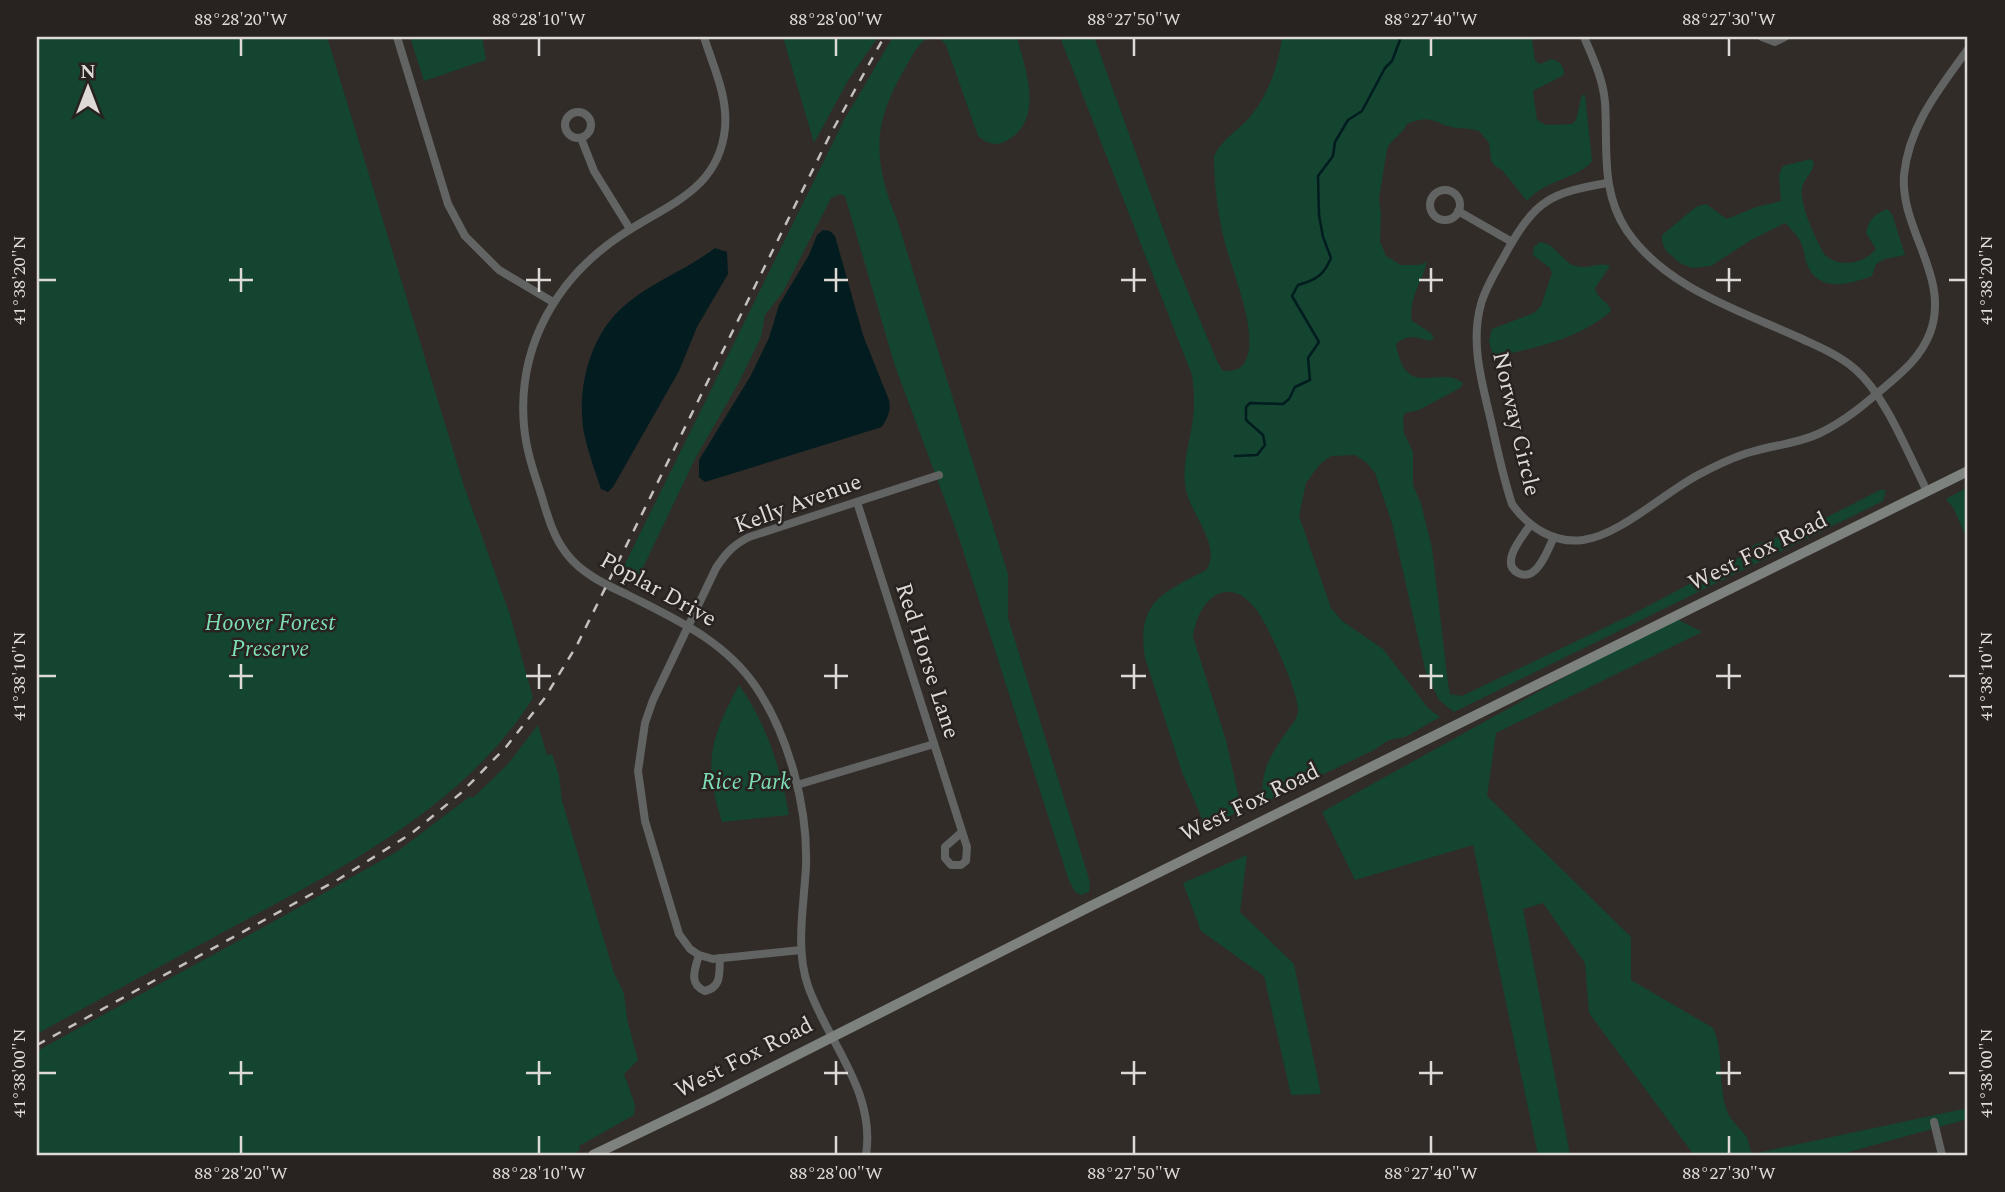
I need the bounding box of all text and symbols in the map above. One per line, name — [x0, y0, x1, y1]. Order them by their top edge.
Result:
text: 88°28'20"W — [194, 6, 288, 33]
text: 88°28'10"W — [492, 6, 586, 33]
text: 88°28'00"W — [789, 6, 883, 33]
text: 88°27'50"W — [1087, 6, 1181, 33]
text: 88°27'40"W — [1384, 6, 1478, 33]
text: 88°27'30"W — [1682, 6, 1776, 33]
north arrow — [52, 52, 122, 122]
text: N — [80, 58, 96, 87]
text: 41°38'20"N — [6, 235, 33, 325]
text: 41°38'20"N — [1973, 235, 2000, 325]
street label: Norway Circle — [1482, 348, 1550, 500]
street label: Kelly Avenue — [729, 465, 867, 543]
street label: West Fox Road — [1682, 503, 1834, 601]
street label: Poplar Drive — [593, 543, 723, 637]
street label: Red Horse Lane — [885, 578, 969, 744]
park label: Hoover Forest Preserve — [205, 606, 336, 667]
text: 41°38'10"N — [6, 631, 33, 721]
text: 41°38'10"N — [1973, 631, 2000, 721]
street label: West Fox Road — [1174, 754, 1326, 852]
park label: Rice Park — [701, 765, 791, 800]
street label: West Fox Road — [669, 1008, 820, 1108]
text: 41°38'00"N — [6, 1028, 33, 1118]
text: 41°38'00"N — [1973, 1028, 2000, 1118]
text: 88°28'20"W — [194, 1160, 288, 1187]
text: 88°28'10"W — [492, 1160, 586, 1187]
text: 88°28'00"W — [789, 1160, 883, 1187]
text: 88°27'50"W — [1087, 1160, 1181, 1187]
text: 88°27'40"W — [1384, 1160, 1478, 1187]
text: 88°27'30"W — [1682, 1160, 1776, 1187]

